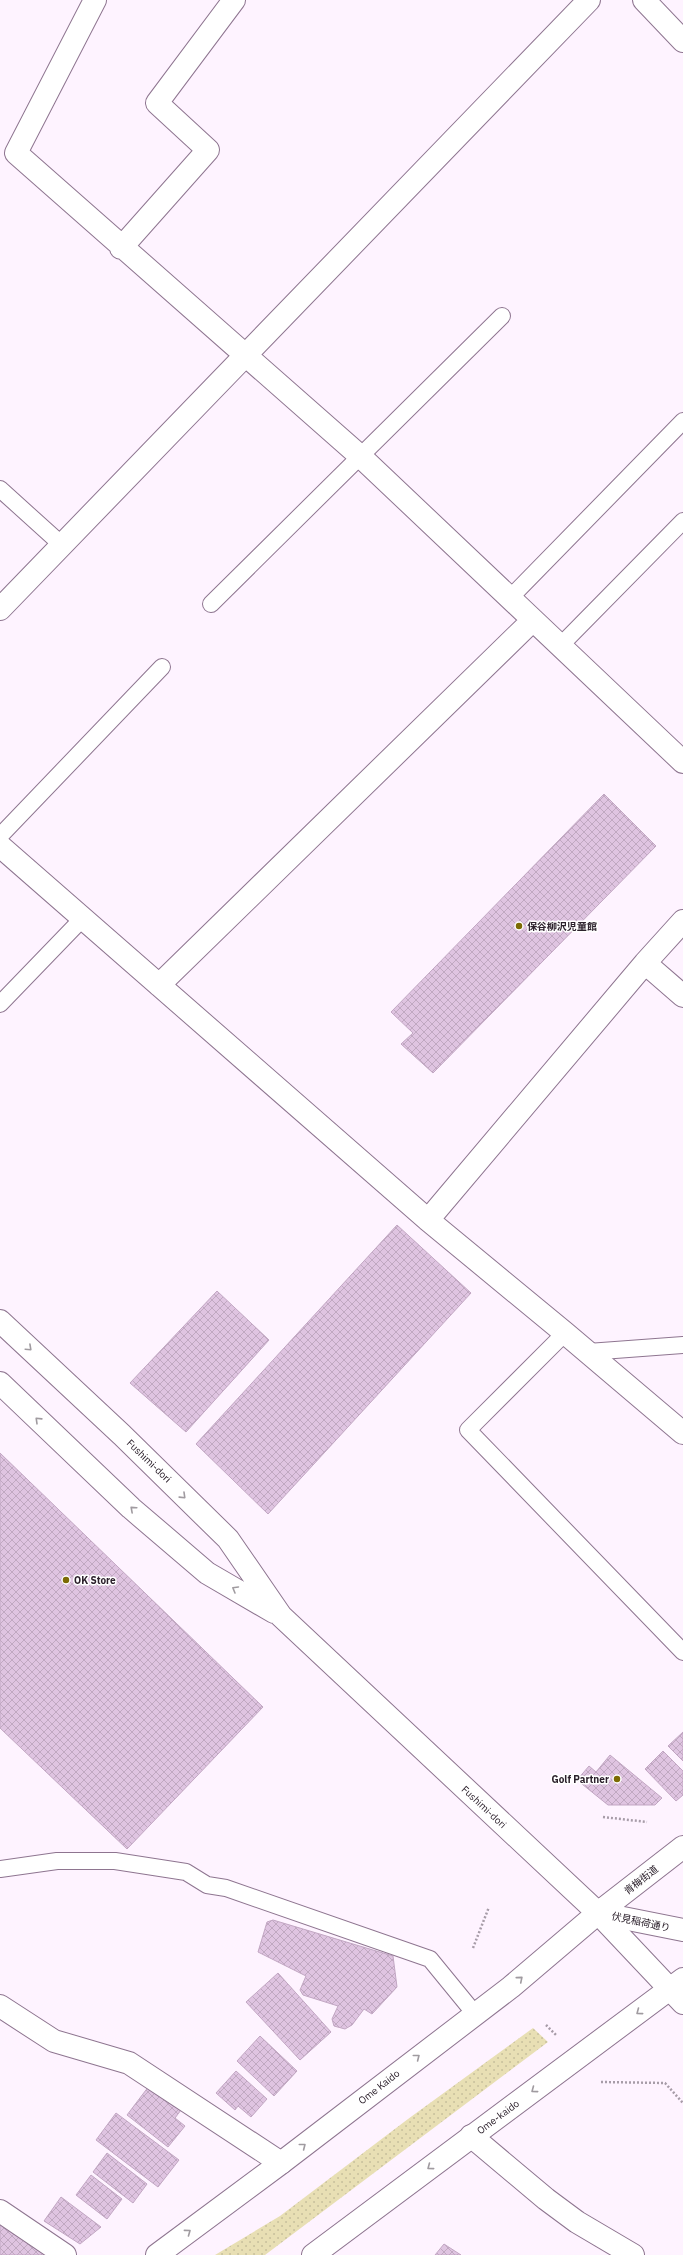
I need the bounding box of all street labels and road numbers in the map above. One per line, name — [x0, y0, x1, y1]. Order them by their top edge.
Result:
street label: Fushimi-dori — [124, 1437, 174, 1485]
street label: Fushimi-dori — [459, 1783, 509, 1831]
street label: 青梅街道 — [621, 1863, 661, 1897]
street label: 伏見稲荷通り — [610, 1909, 672, 1935]
street label: Ome Kaido — [356, 2067, 403, 2107]
street label: Ome-kaido — [474, 2097, 522, 2137]

